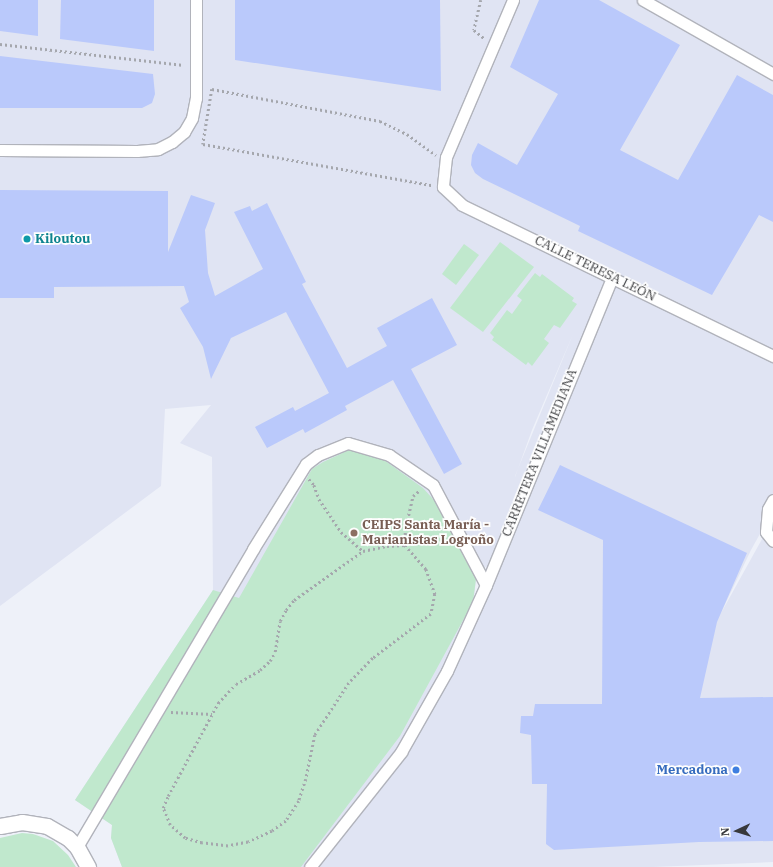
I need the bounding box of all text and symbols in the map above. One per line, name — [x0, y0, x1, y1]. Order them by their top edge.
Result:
place label: Kiloutou — [35, 231, 90, 247]
street label: CALLE TERESA LEÓN — [532, 233, 658, 305]
marker: Kiloutou — [22, 234, 32, 244]
street label: CARRETERA VILLAMEDIANA — [499, 367, 581, 539]
place label: CEIPS Santa María - Marianistas Logroño — [362, 518, 494, 549]
marker: CEIPS Santa María - Marianistas Logroño — [349, 528, 359, 538]
place label: Mercadona — [656, 762, 728, 778]
marker: Mercadona — [731, 765, 741, 775]
north arrow — [717, 811, 757, 851]
text: N — [718, 827, 732, 837]

